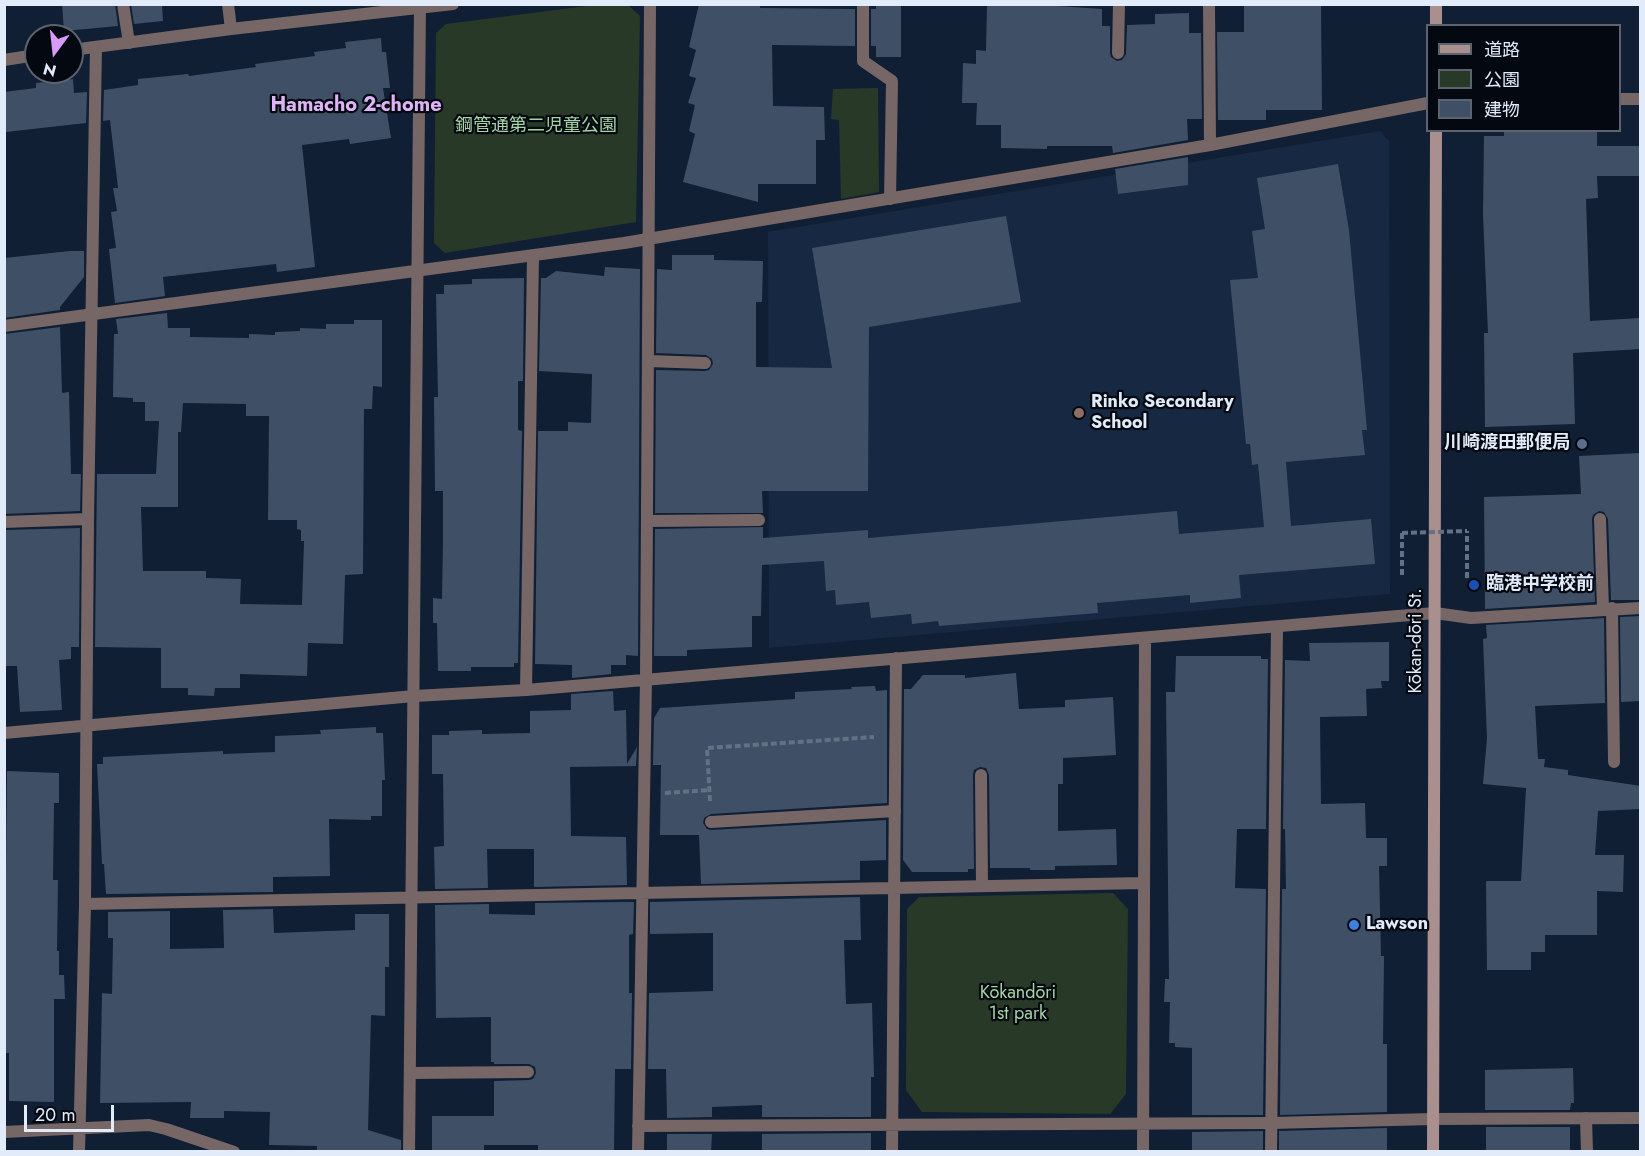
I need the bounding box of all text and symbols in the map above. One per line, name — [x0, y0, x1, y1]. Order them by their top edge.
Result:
north arrow — [24, 24, 84, 84]
legend — [1426, 24, 1621, 132]
text: 道路 — [1484, 37, 1520, 63]
text: N — [41, 57, 59, 83]
text: 公園 — [1484, 67, 1520, 93]
district label: Hamacho 2-chome — [270, 94, 442, 118]
text: 建物 — [1484, 97, 1520, 123]
park label: 鋼管通第二児童公園 — [455, 116, 617, 138]
place label: Rinko Secondary School — [1091, 392, 1234, 434]
marker: Rinko Secondary School — [1072, 406, 1086, 420]
place label: 川崎渡田郵便局 — [1444, 433, 1570, 455]
marker: 川崎渡田郵便局 — [1575, 437, 1589, 451]
place label: 臨港中学校前 — [1486, 574, 1594, 596]
marker: 臨港中学校前 — [1467, 578, 1481, 592]
street label: Kōkan-dōri St. — [1406, 588, 1428, 694]
place label: Lawson — [1366, 914, 1428, 936]
marker: Lawson — [1347, 918, 1361, 932]
park label: Kōkandōri 1st park — [980, 983, 1056, 1026]
scale bar — [27, 1093, 117, 1131]
text: 20 m — [35, 1102, 75, 1128]

